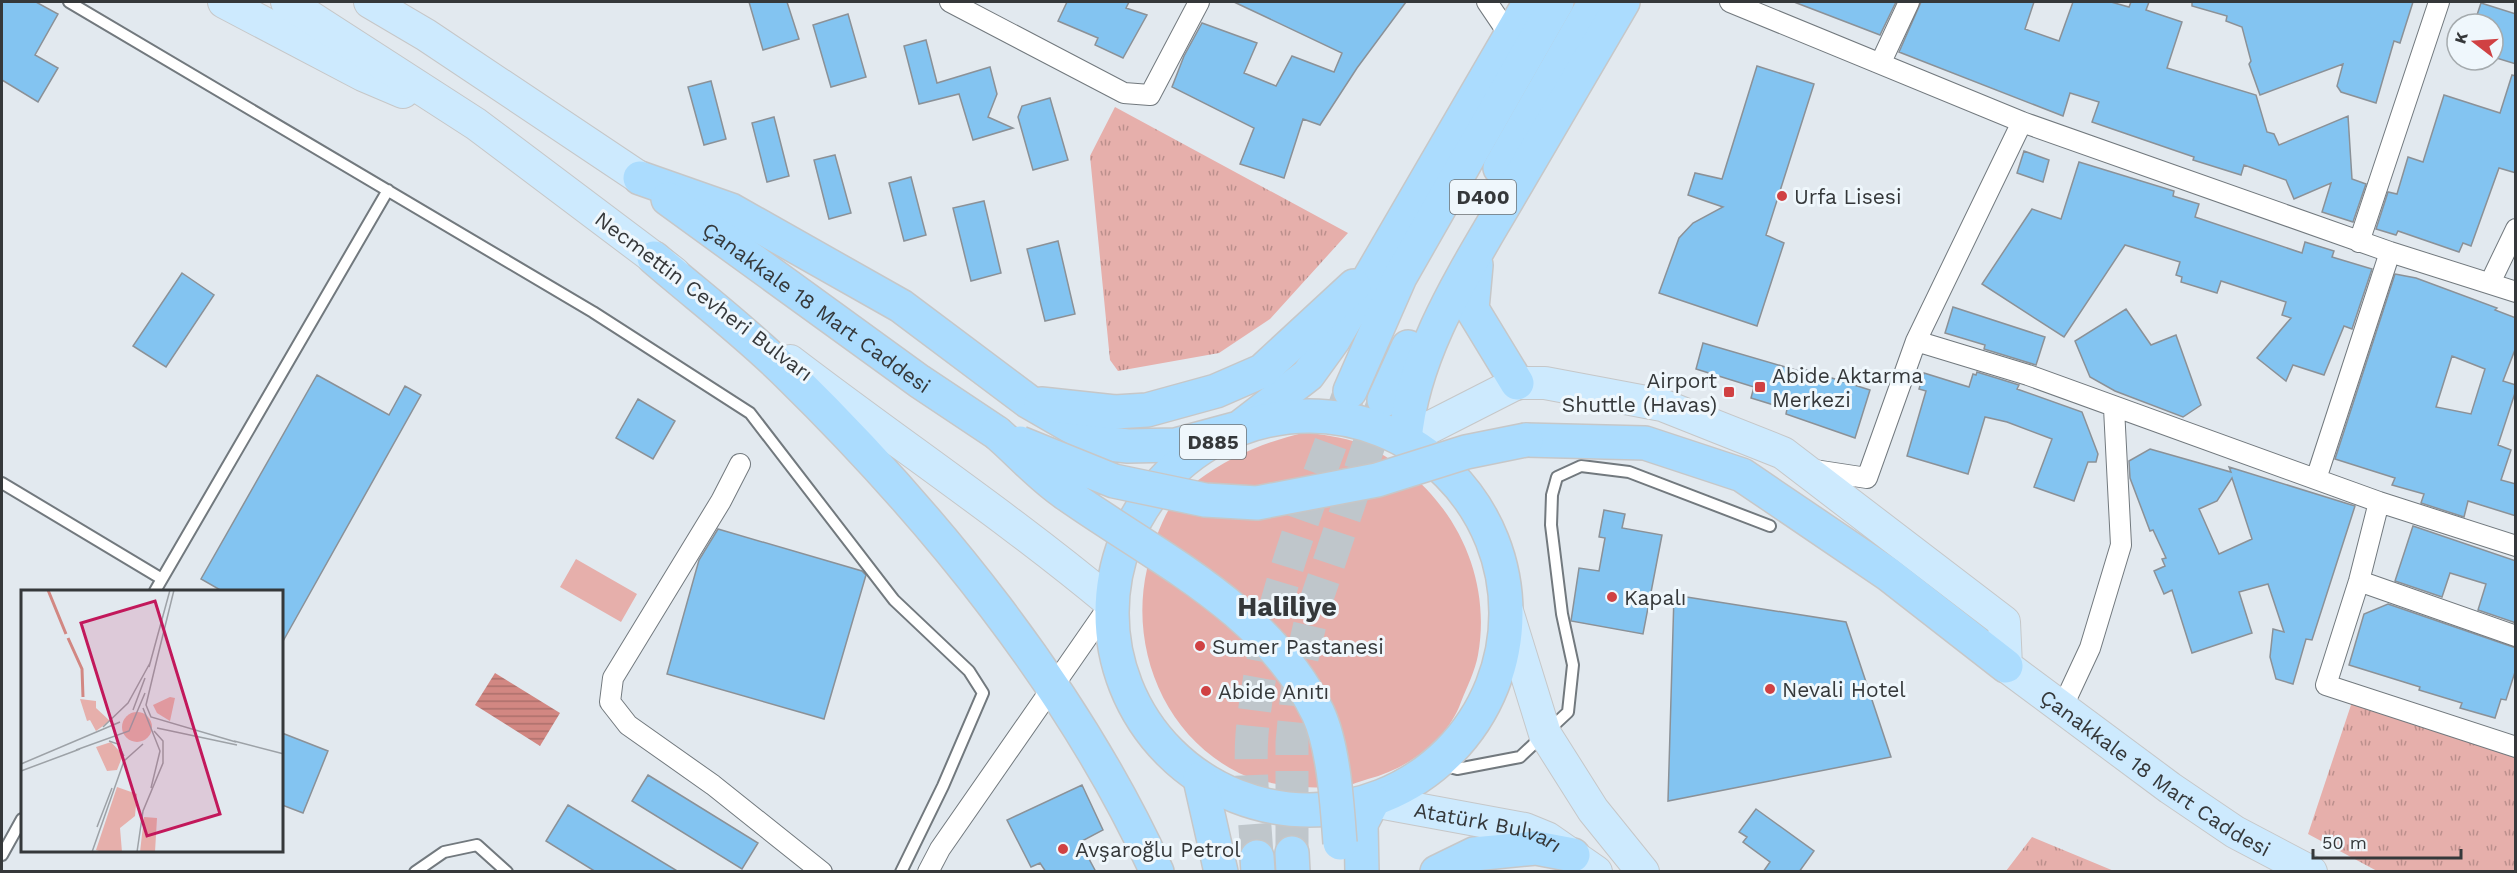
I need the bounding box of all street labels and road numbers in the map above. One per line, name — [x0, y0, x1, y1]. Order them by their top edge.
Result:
road number: D400 — [1450, 180, 1516, 214]
street label: Necmettin Cevheri Bulvarı — [590, 206, 818, 386]
street label: Çanakkale 18 Mart Caddesi — [698, 216, 936, 398]
road number: D885 — [1180, 425, 1246, 459]
street label: Çanakkale 18 Mart Caddesi — [2036, 684, 2275, 861]
street label: Atatürk Bulvarı — [1412, 796, 1567, 857]

